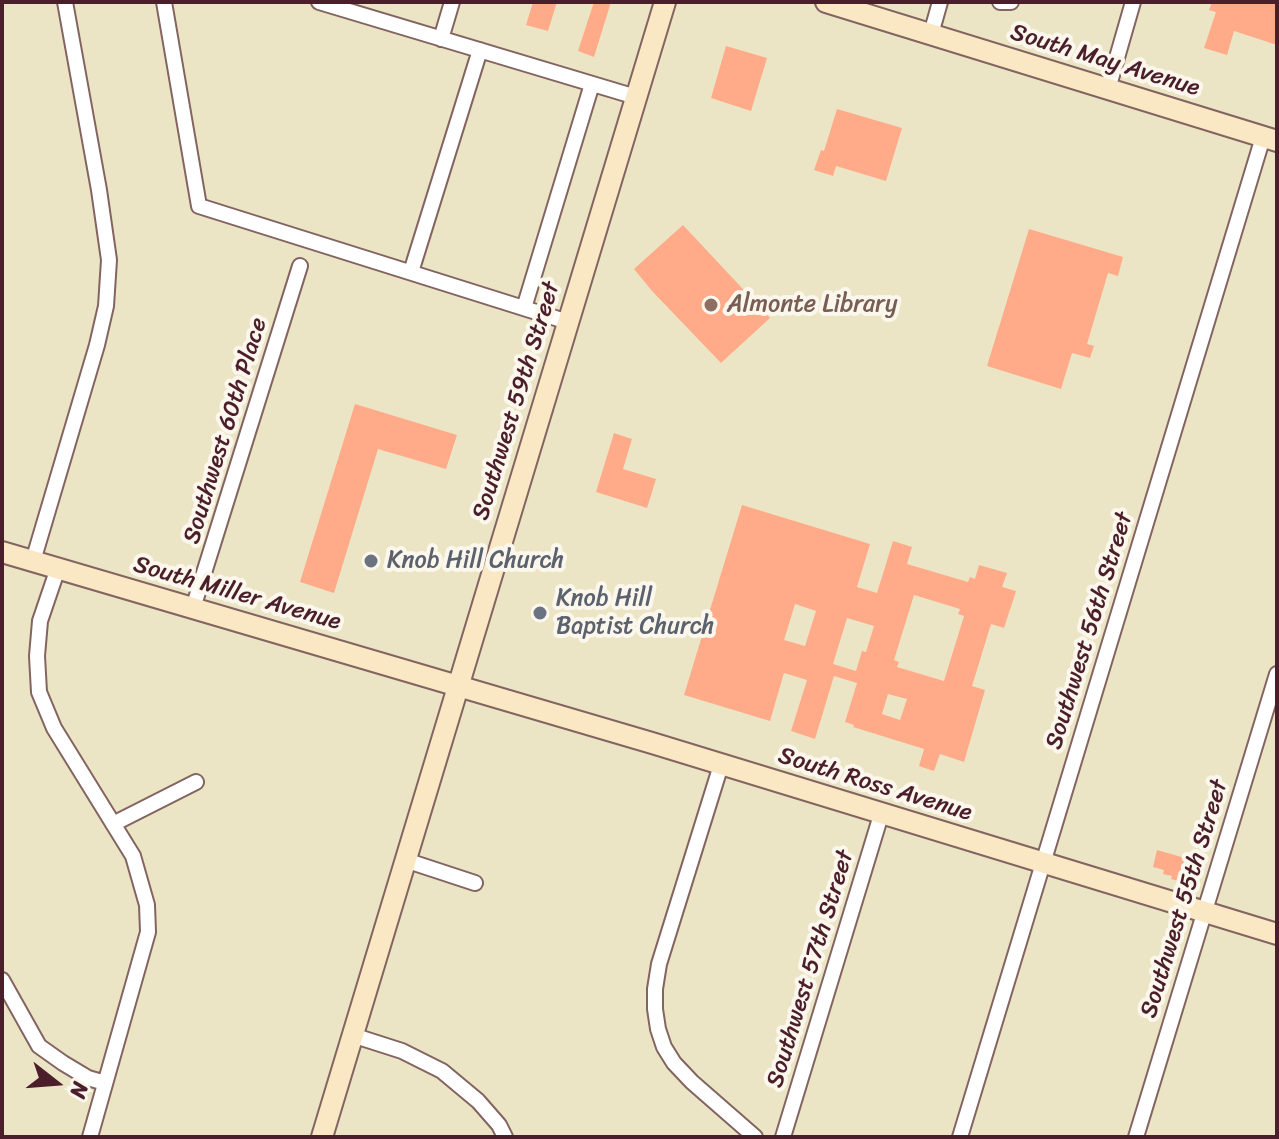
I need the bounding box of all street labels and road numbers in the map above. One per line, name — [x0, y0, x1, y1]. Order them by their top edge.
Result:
street label: South May Avenue — [1007, 19, 1203, 103]
street label: Southwest 59th Street — [467, 278, 567, 524]
street label: Southwest 60th Place — [178, 314, 274, 548]
street label: Southwest 56th Street — [1040, 509, 1140, 753]
street label: South Miller Avenue — [130, 551, 344, 637]
street label: South Ross Avenue — [775, 742, 975, 828]
street label: Southwest 55th Street — [1135, 776, 1235, 1022]
street label: Southwest 57th Street — [761, 847, 861, 1091]

